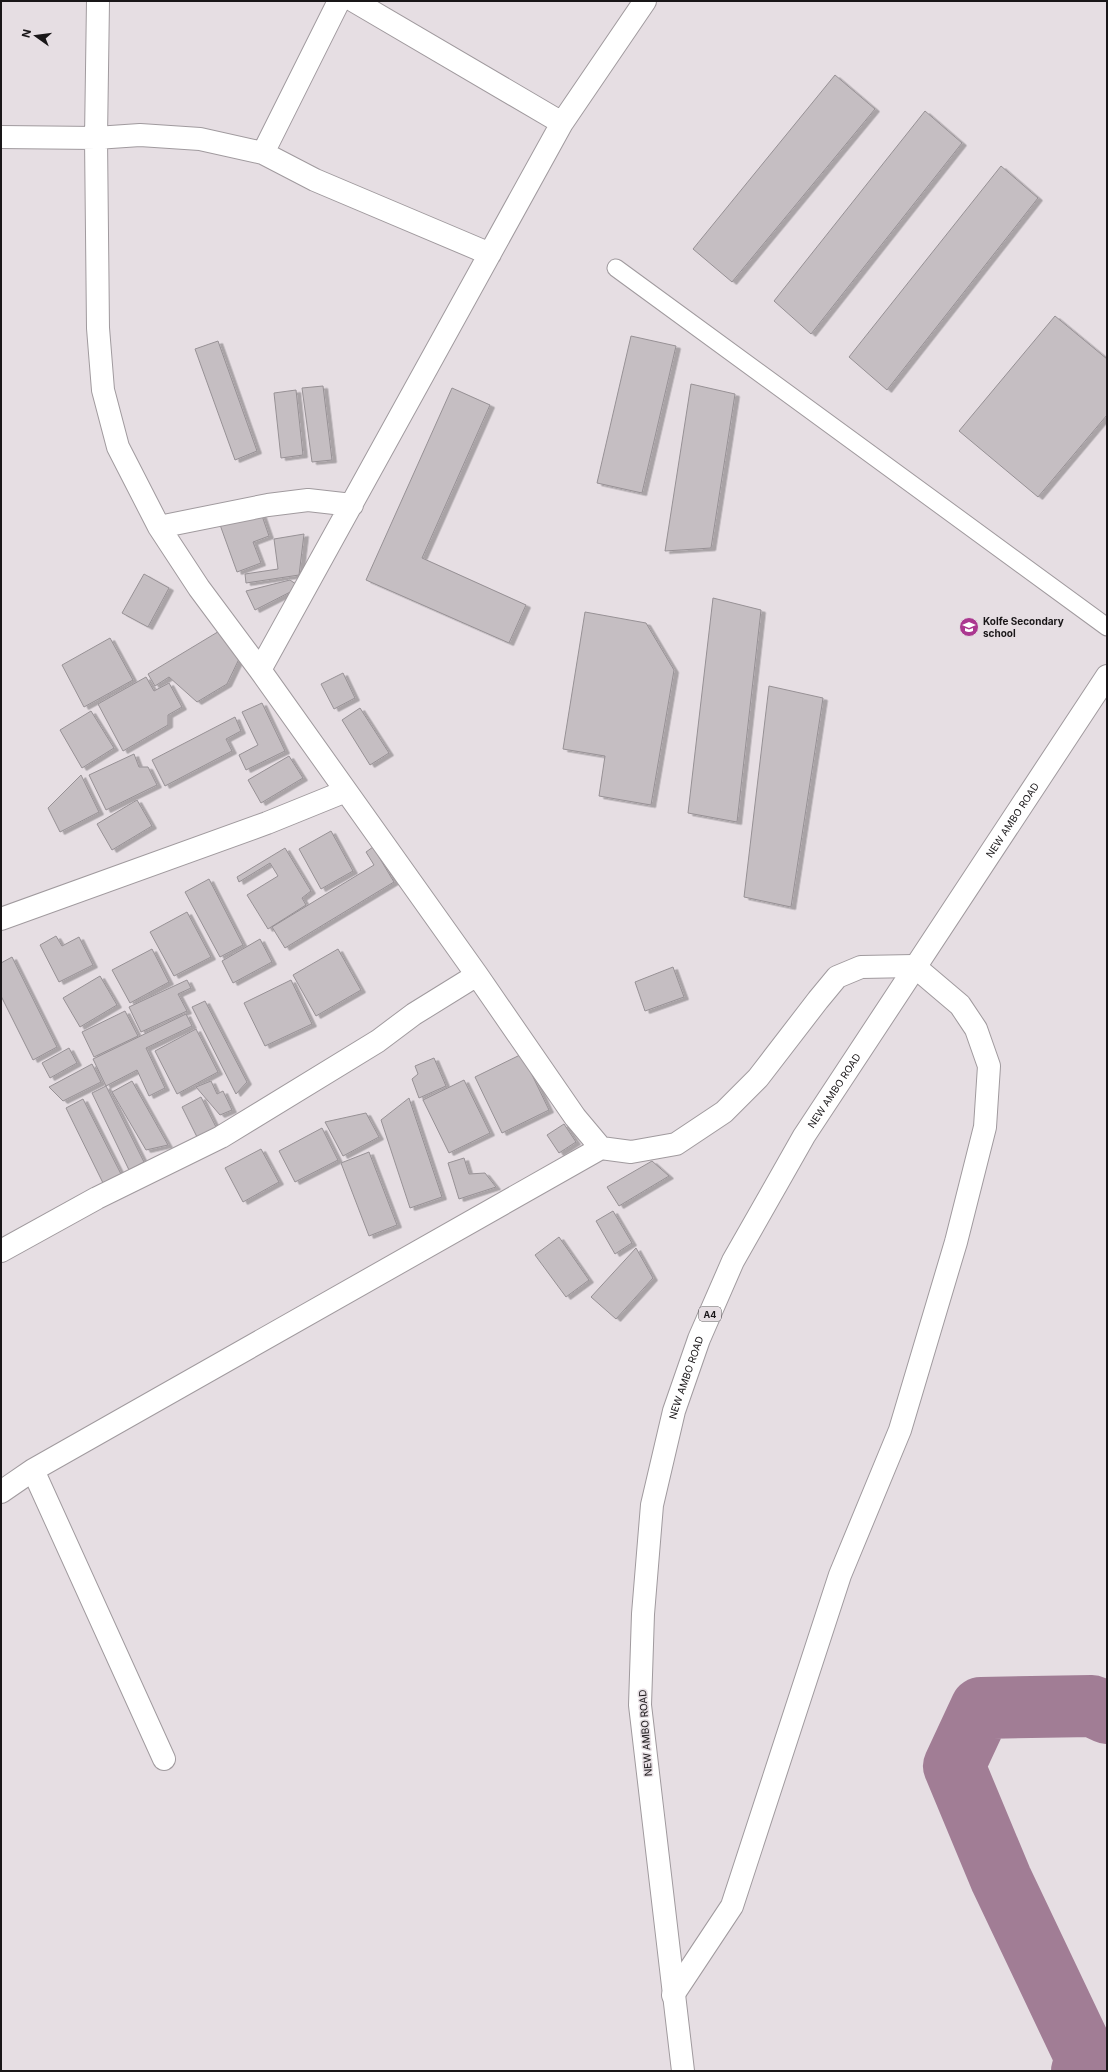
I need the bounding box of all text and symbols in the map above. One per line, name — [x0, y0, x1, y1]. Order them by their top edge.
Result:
north arrow — [16, 16, 56, 56]
text: N — [18, 28, 34, 39]
place label: Kolfe Secondary school — [983, 615, 1064, 639]
school or university icon: Kolfe Secondary school — [958, 616, 980, 638]
street label: NEW AMBO ROAD — [983, 780, 1041, 860]
street label: NEW AMBO ROAD — [805, 1051, 863, 1130]
road number: A4 — [699, 1307, 721, 1321]
street label: NEW AMBO ROAD — [666, 1334, 706, 1420]
street label: NEW AMBO ROAD — [636, 1689, 654, 1777]

